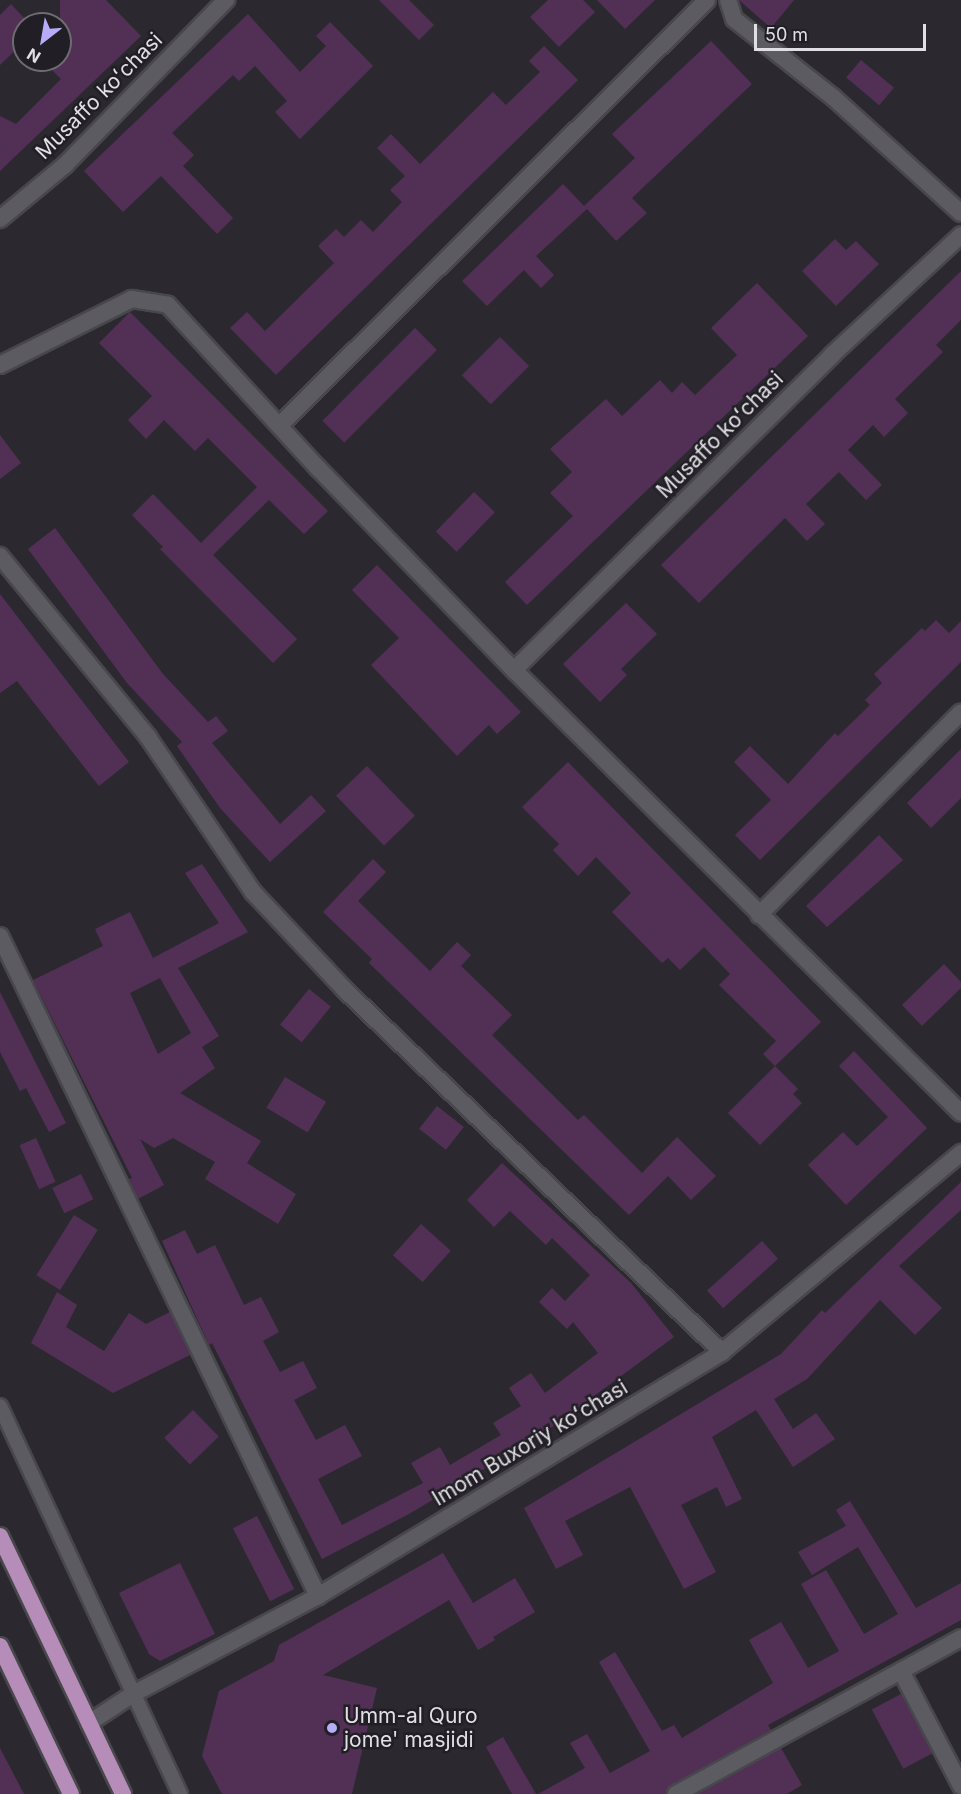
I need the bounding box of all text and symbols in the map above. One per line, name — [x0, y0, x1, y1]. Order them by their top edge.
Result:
north arrow — [12, 12, 72, 72]
scale bar — [757, 12, 930, 50]
text: 50 m — [765, 24, 808, 45]
street label: Musaffo koʻchasi — [31, 28, 167, 164]
text: N — [23, 44, 44, 67]
street label: Musaffo koʻchasi — [652, 367, 788, 503]
street label: Imom Buxoriy koʻchasi — [428, 1375, 632, 1511]
place label: Umm-al Quro jome' masjidi — [344, 1703, 477, 1753]
marker: Umm-al Quro jome' masjidi — [325, 1721, 339, 1735]

